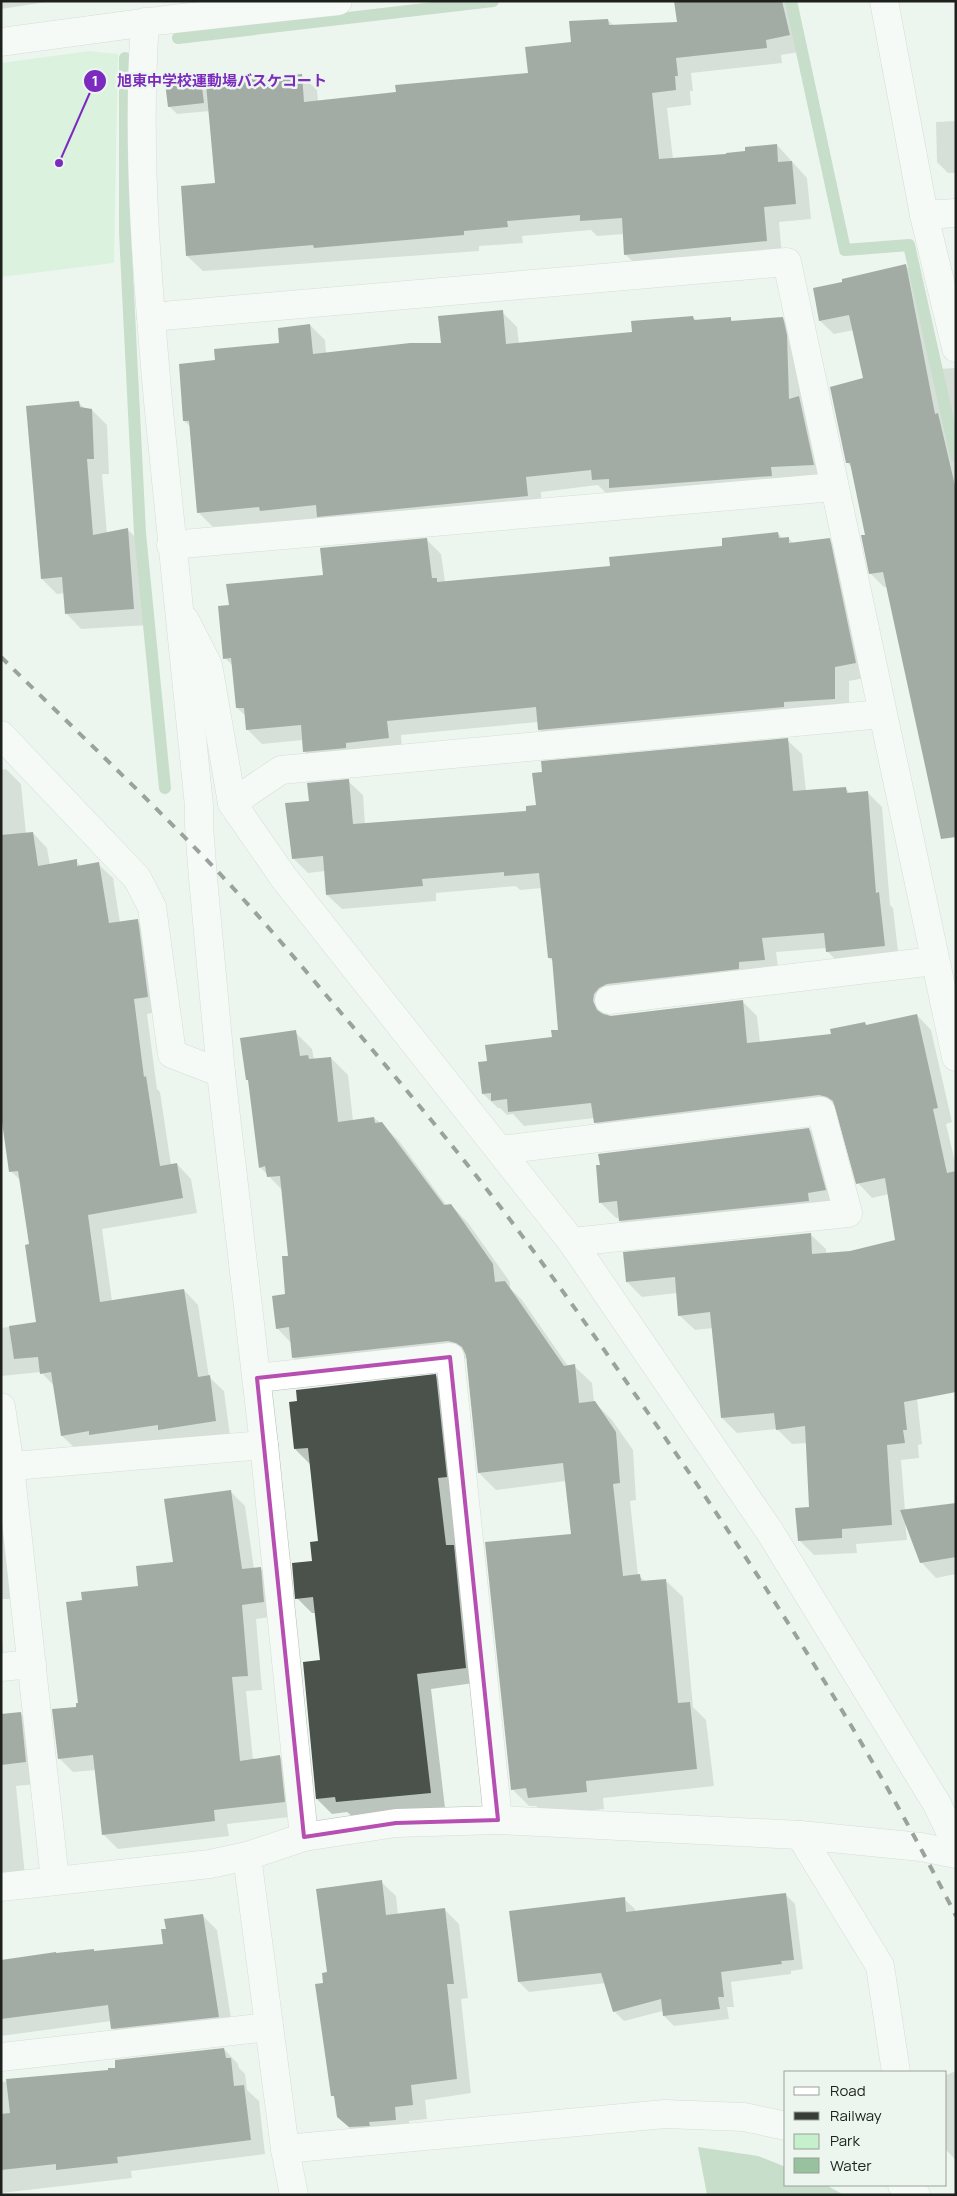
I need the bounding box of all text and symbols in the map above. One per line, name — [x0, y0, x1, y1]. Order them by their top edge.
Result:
callout: 旭東中学校運動場バスケコート — [82, 66, 337, 96]
text: 1 — [92, 70, 98, 91]
text: 旭東中学校運動場バスケコート — [117, 70, 327, 91]
legend — [784, 2071, 947, 2186]
text: Road — [830, 2080, 866, 2101]
text: Railway — [830, 2105, 882, 2126]
text: Park — [830, 2130, 860, 2151]
text: Water — [830, 2155, 872, 2176]

